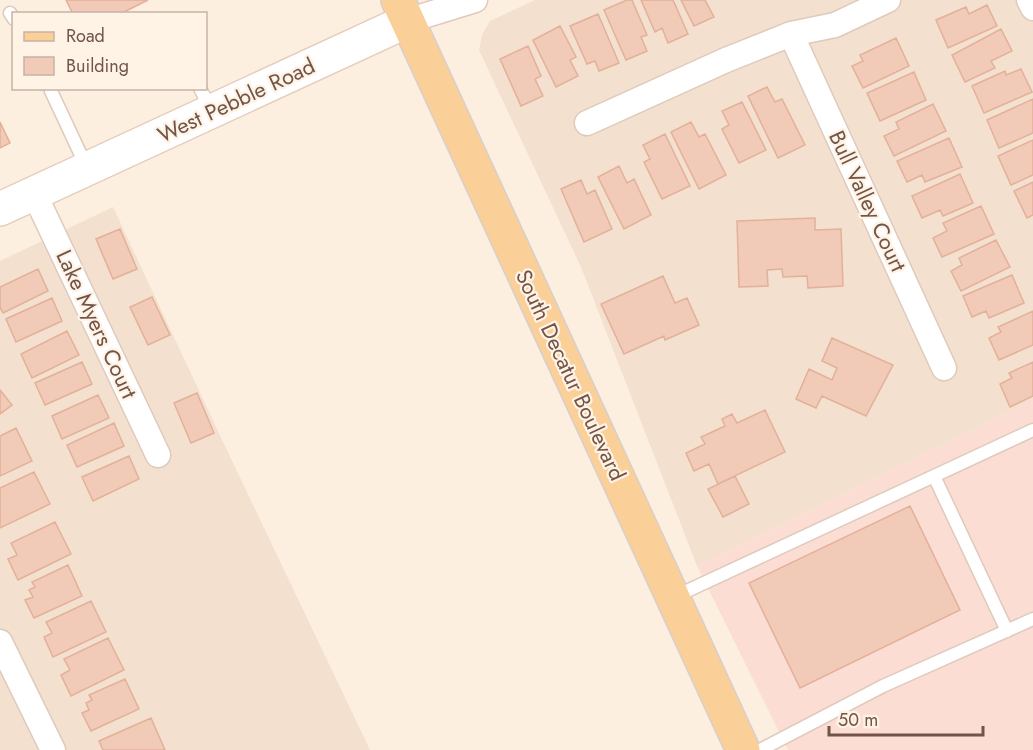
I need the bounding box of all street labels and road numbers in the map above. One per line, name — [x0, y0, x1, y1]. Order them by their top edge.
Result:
street label: West Pebble Road — [152, 50, 320, 150]
street label: Bull Valley Court — [821, 125, 915, 277]
street label: Lake Myers Court — [49, 244, 146, 404]
street label: South Decatur Boulevard — [508, 264, 634, 486]

